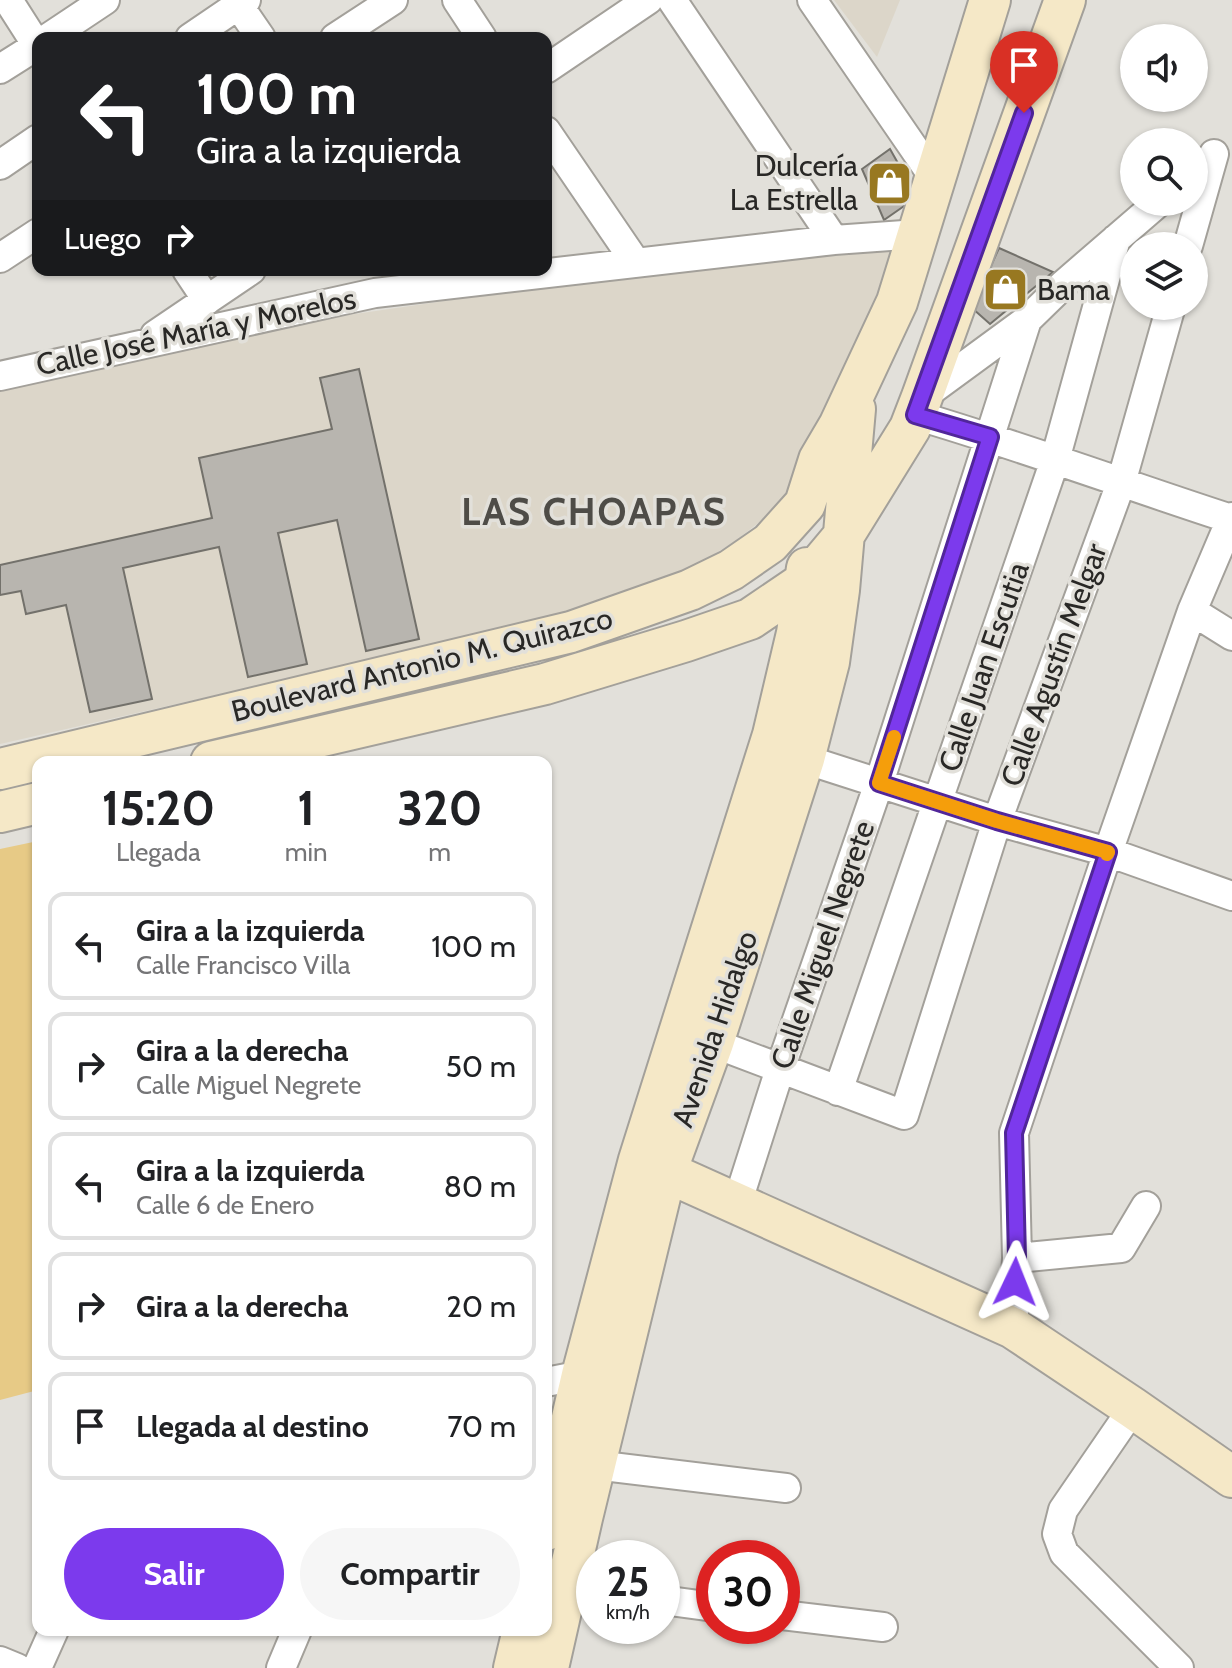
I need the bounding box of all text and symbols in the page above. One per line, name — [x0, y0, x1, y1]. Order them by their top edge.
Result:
map controls — [1120, 24, 1208, 320]
button: sound — [1120, 24, 1208, 112]
pin — [990, 31, 1058, 113]
icon: arrive — [1002, 43, 1046, 87]
text: 100 m — [196, 60, 357, 128]
icon: left — [64, 64, 168, 168]
text: Gira a la izquierda — [196, 128, 461, 172]
button: search — [1120, 128, 1208, 216]
place label: Dulcería La Estrella — [730, 147, 859, 218]
shop icon: Dulcería La Estrella — [865, 159, 913, 207]
icon: right — [157, 216, 201, 260]
text: Luego — [64, 220, 141, 257]
button: layers — [1120, 232, 1208, 320]
shop icon: Bama — [982, 266, 1030, 314]
place label: Bama — [1037, 271, 1111, 308]
street label: Calle José María y Morelos — [33, 280, 359, 383]
district label: LAS CHOAPAS — [461, 488, 727, 535]
street label: Calle Agustín Melgar — [992, 538, 1115, 791]
street label: Calle Juan Escutia — [930, 557, 1037, 776]
street label: Boulevard Antonio M. Quirazco — [228, 599, 616, 730]
text: 15:20 — [102, 779, 215, 837]
text: 1 — [297, 779, 315, 837]
text: 320 — [397, 779, 482, 837]
street label: Calle Miguel Negrete — [763, 816, 882, 1074]
text: Llegada — [116, 836, 201, 868]
text: min — [285, 836, 328, 868]
text: m — [428, 836, 451, 868]
text: Gira a la izquierda — [136, 912, 365, 949]
icon: left — [68, 924, 112, 968]
street label: Avenida Hidalgo — [664, 926, 765, 1132]
text: 100 m — [431, 928, 516, 965]
text: Calle Francisco Villa — [136, 949, 350, 981]
text: Gira a la derecha — [136, 1032, 348, 1069]
icon: right — [68, 1044, 112, 1088]
text: 50 m — [446, 1048, 516, 1085]
text: Calle Miguel Negrete — [136, 1069, 361, 1101]
text: Gira a la izquierda — [136, 1152, 365, 1189]
icon: left — [68, 1164, 112, 1208]
text: 80 m — [444, 1168, 516, 1205]
text: Calle 6 de Enero — [136, 1189, 314, 1221]
position arrow — [973, 1240, 1057, 1324]
icon: right — [68, 1284, 112, 1328]
text: Gira a la derecha — [136, 1288, 348, 1325]
text: 20 m — [446, 1288, 516, 1325]
icon: arrive — [68, 1404, 112, 1448]
text: Llegada al destino — [136, 1408, 369, 1445]
text: 70 m — [447, 1408, 516, 1445]
button: Salir — [64, 1528, 284, 1620]
button: Compartir — [300, 1528, 520, 1620]
speed limit sign: 30 — [696, 1540, 800, 1644]
text: 25 — [607, 1557, 649, 1606]
text: km/h — [606, 1600, 650, 1624]

